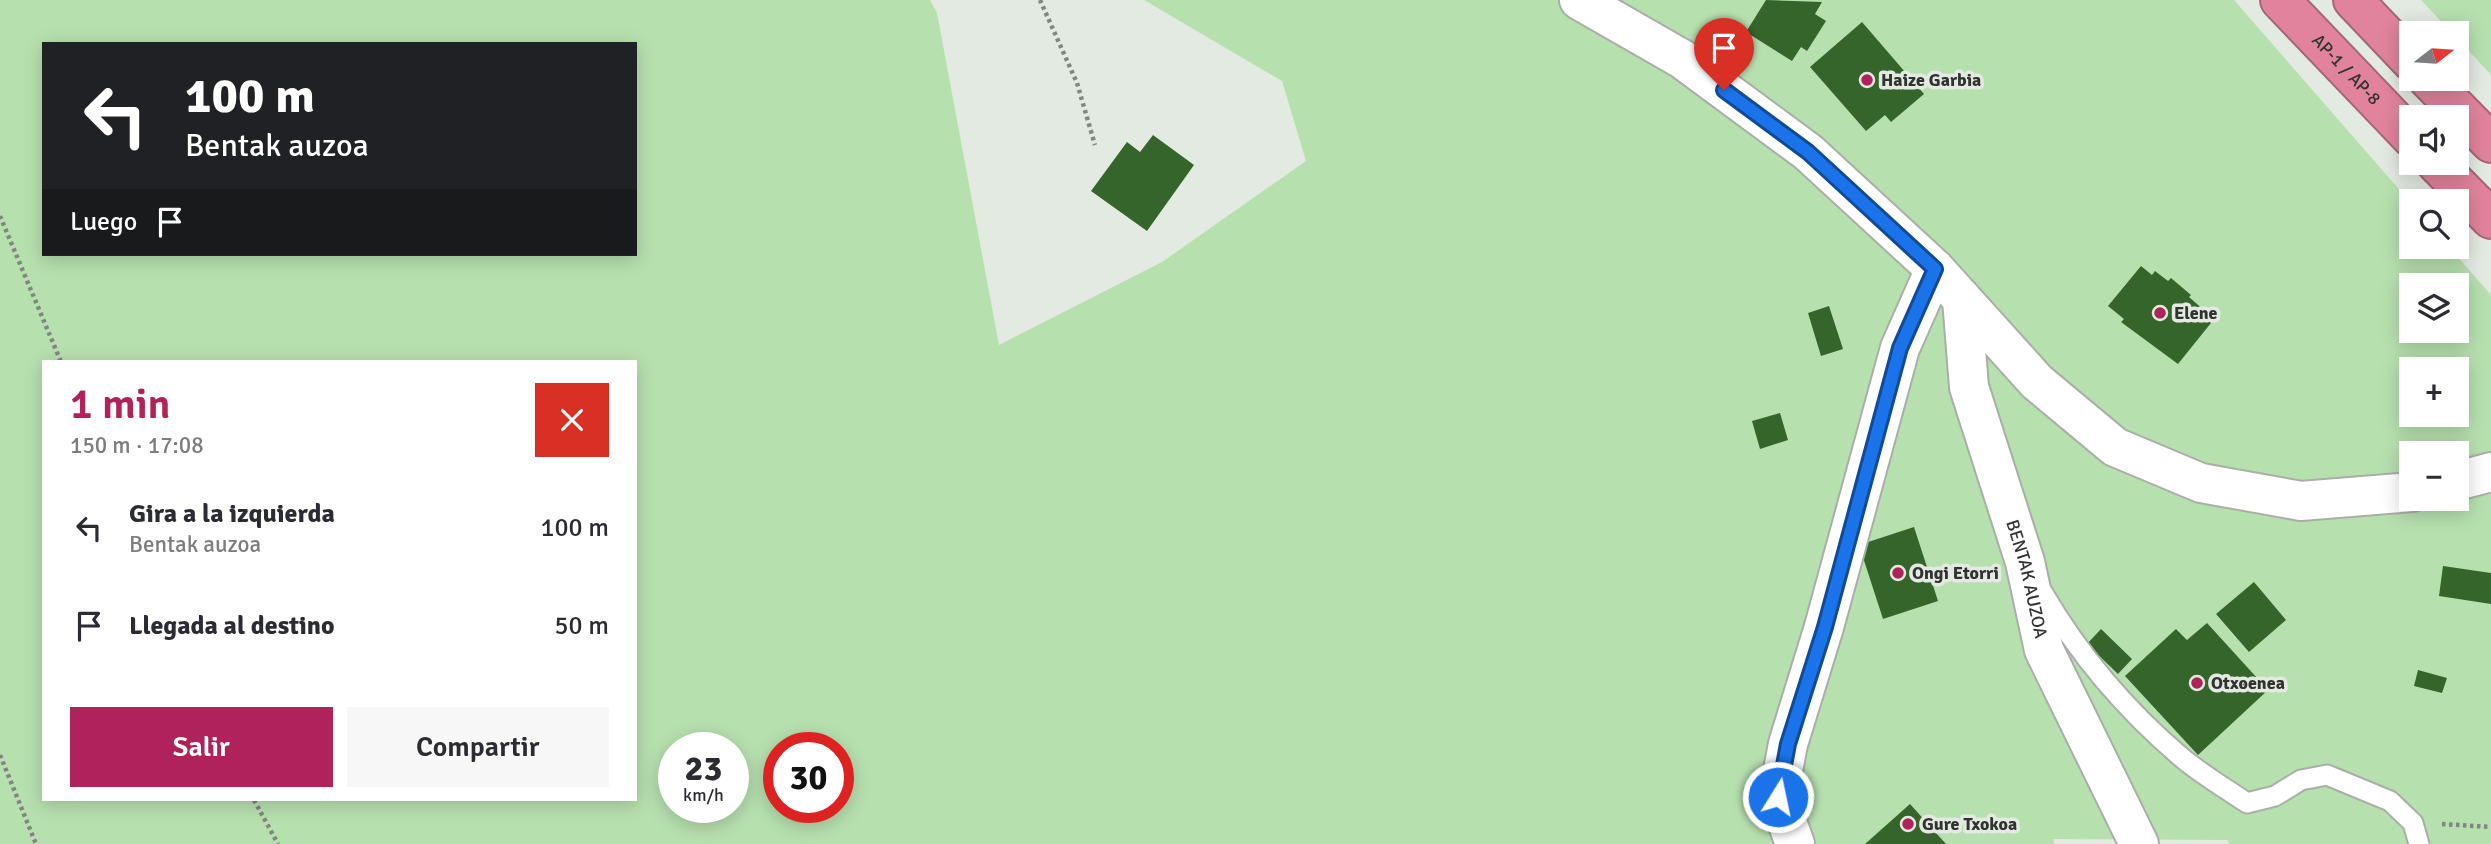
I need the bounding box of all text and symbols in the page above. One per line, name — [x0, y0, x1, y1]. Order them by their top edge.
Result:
pin — [1694, 18, 1754, 90]
north arrow — [2399, 21, 2469, 91]
map controls — [2399, 21, 2469, 511]
icon: arrive — [1705, 29, 1743, 67]
street label: AP-1 / AP-8 — [2307, 29, 2385, 110]
text: 100 m — [185, 66, 315, 126]
place label: Haize Garbia — [1881, 69, 1981, 91]
icon: left — [70, 70, 161, 161]
marker: Haize Garbia — [1859, 72, 1875, 88]
button: sound — [2399, 105, 2469, 175]
text: Bentak auzoa — [185, 126, 369, 165]
button: search — [2399, 189, 2469, 259]
icon: arrive — [151, 203, 189, 241]
text: Luego — [70, 206, 137, 238]
button: layers — [2399, 273, 2469, 343]
place label: Elene — [2174, 302, 2218, 324]
marker: Elene — [2152, 305, 2168, 321]
button: + — [2399, 357, 2469, 427]
text: 1 min — [70, 379, 171, 430]
button: close — [535, 383, 609, 457]
text: 150 m · 17:08 — [70, 431, 204, 460]
button: − — [2399, 441, 2469, 511]
text: Gira a la izquierda — [129, 498, 335, 530]
icon: left — [70, 509, 108, 547]
text: 100 m — [540, 512, 609, 544]
street label: BENTAK AUZOA — [2001, 517, 2052, 640]
text: Bentak auzoa — [129, 530, 261, 559]
place label: Ongi Etorri — [1912, 562, 1999, 584]
marker: Ongi Etorri — [1890, 565, 1906, 581]
icon: arrive — [70, 607, 108, 645]
text: Llegada al destino — [129, 610, 335, 642]
text: 50 m — [554, 610, 609, 642]
place label: Otxoenea — [2211, 672, 2285, 694]
marker: Otxoenea — [2189, 675, 2205, 691]
button: Salir — [70, 707, 333, 787]
button: Compartir — [347, 707, 609, 787]
speed limit sign: 30 — [763, 732, 854, 823]
text: 23 — [685, 747, 722, 790]
position arrow — [1741, 760, 1815, 834]
text: km/h — [683, 784, 724, 806]
place label: Gure Txokoa — [1922, 813, 2017, 835]
marker: Gure Txokoa — [1900, 816, 1916, 832]

